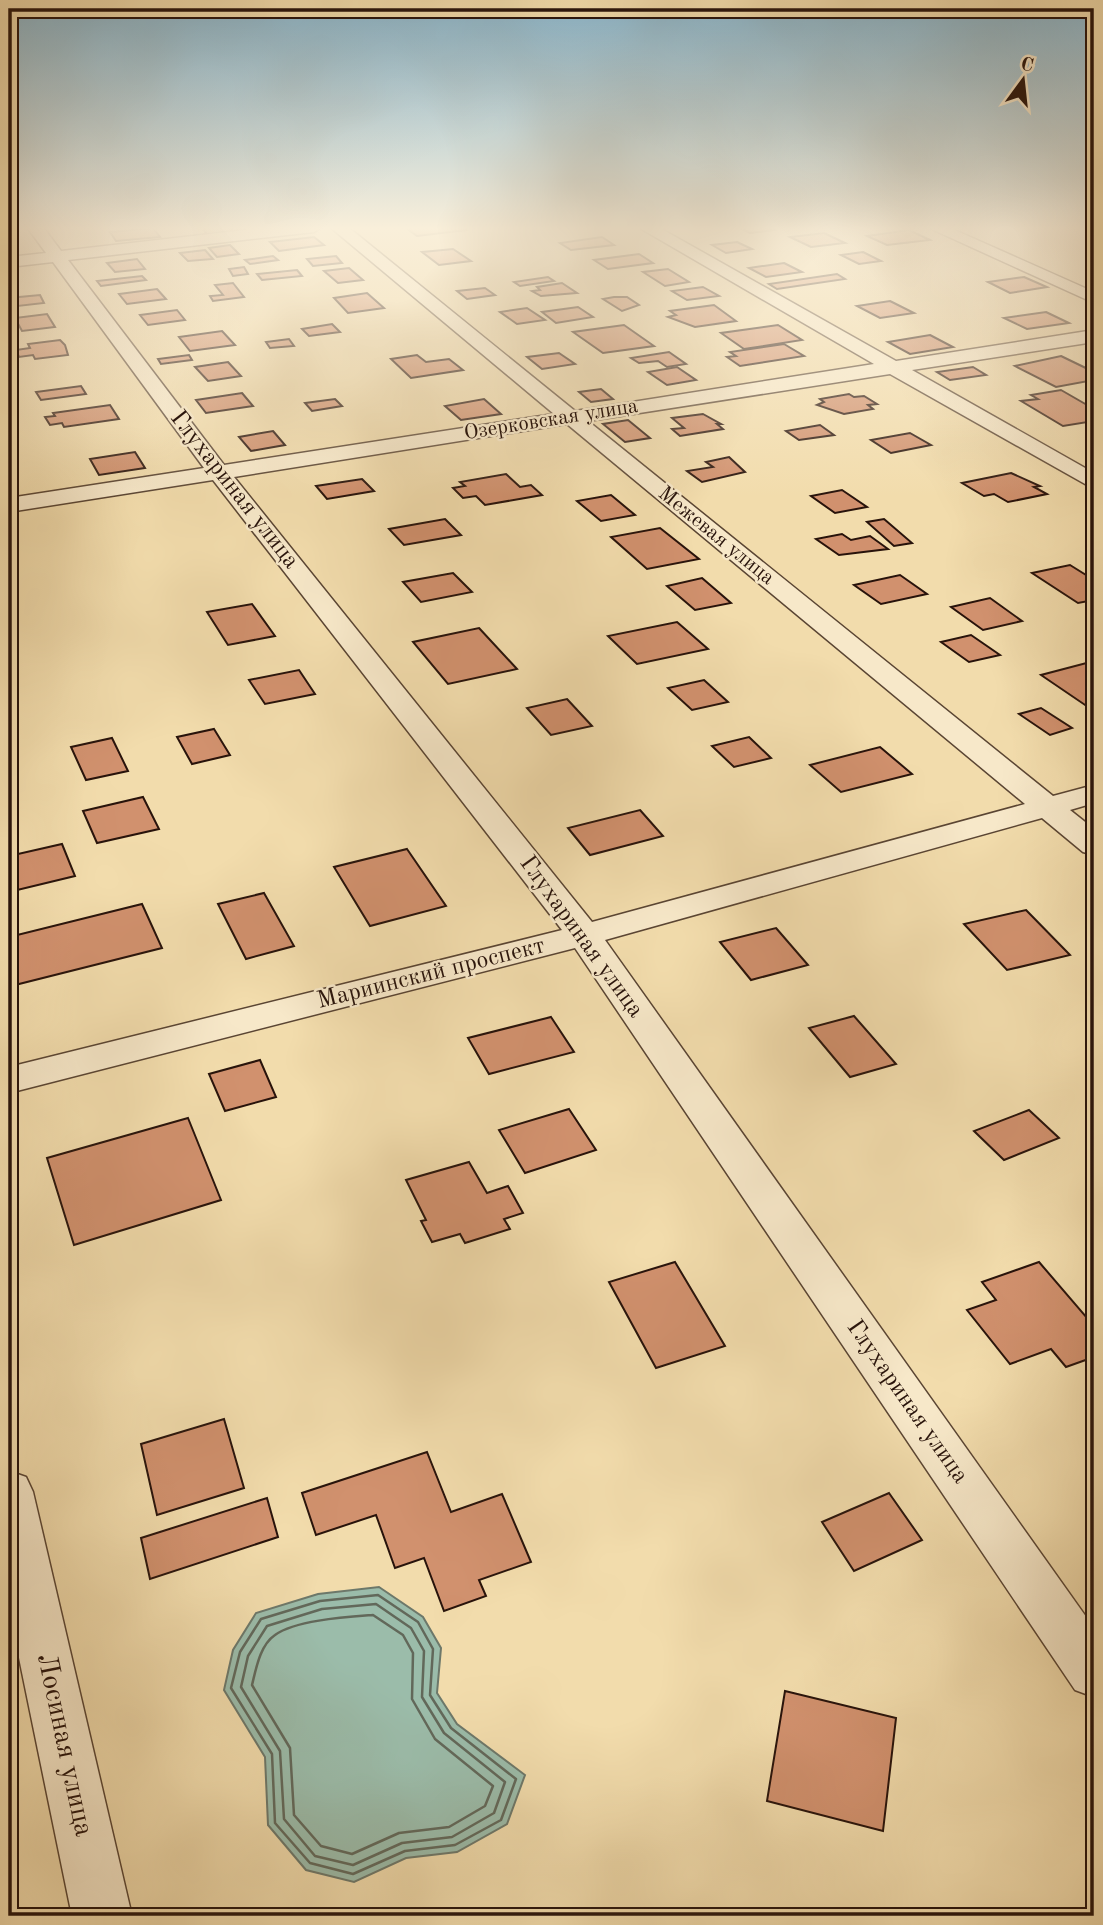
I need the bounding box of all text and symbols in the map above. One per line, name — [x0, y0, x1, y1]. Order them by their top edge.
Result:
north arrow — [988, 46, 1058, 116]
text: С — [1018, 55, 1035, 77]
street label: Озерковская улица — [462, 396, 640, 444]
street label: Глухариная улица — [165, 406, 303, 574]
street label: Межевая улица — [654, 483, 778, 589]
street label: Глухариная улица — [514, 852, 648, 1022]
street label: Мариинский проспект — [315, 934, 547, 1014]
street label: Глухариная улица — [842, 1316, 972, 1488]
street label: Лосиная улица — [31, 1651, 97, 1839]

